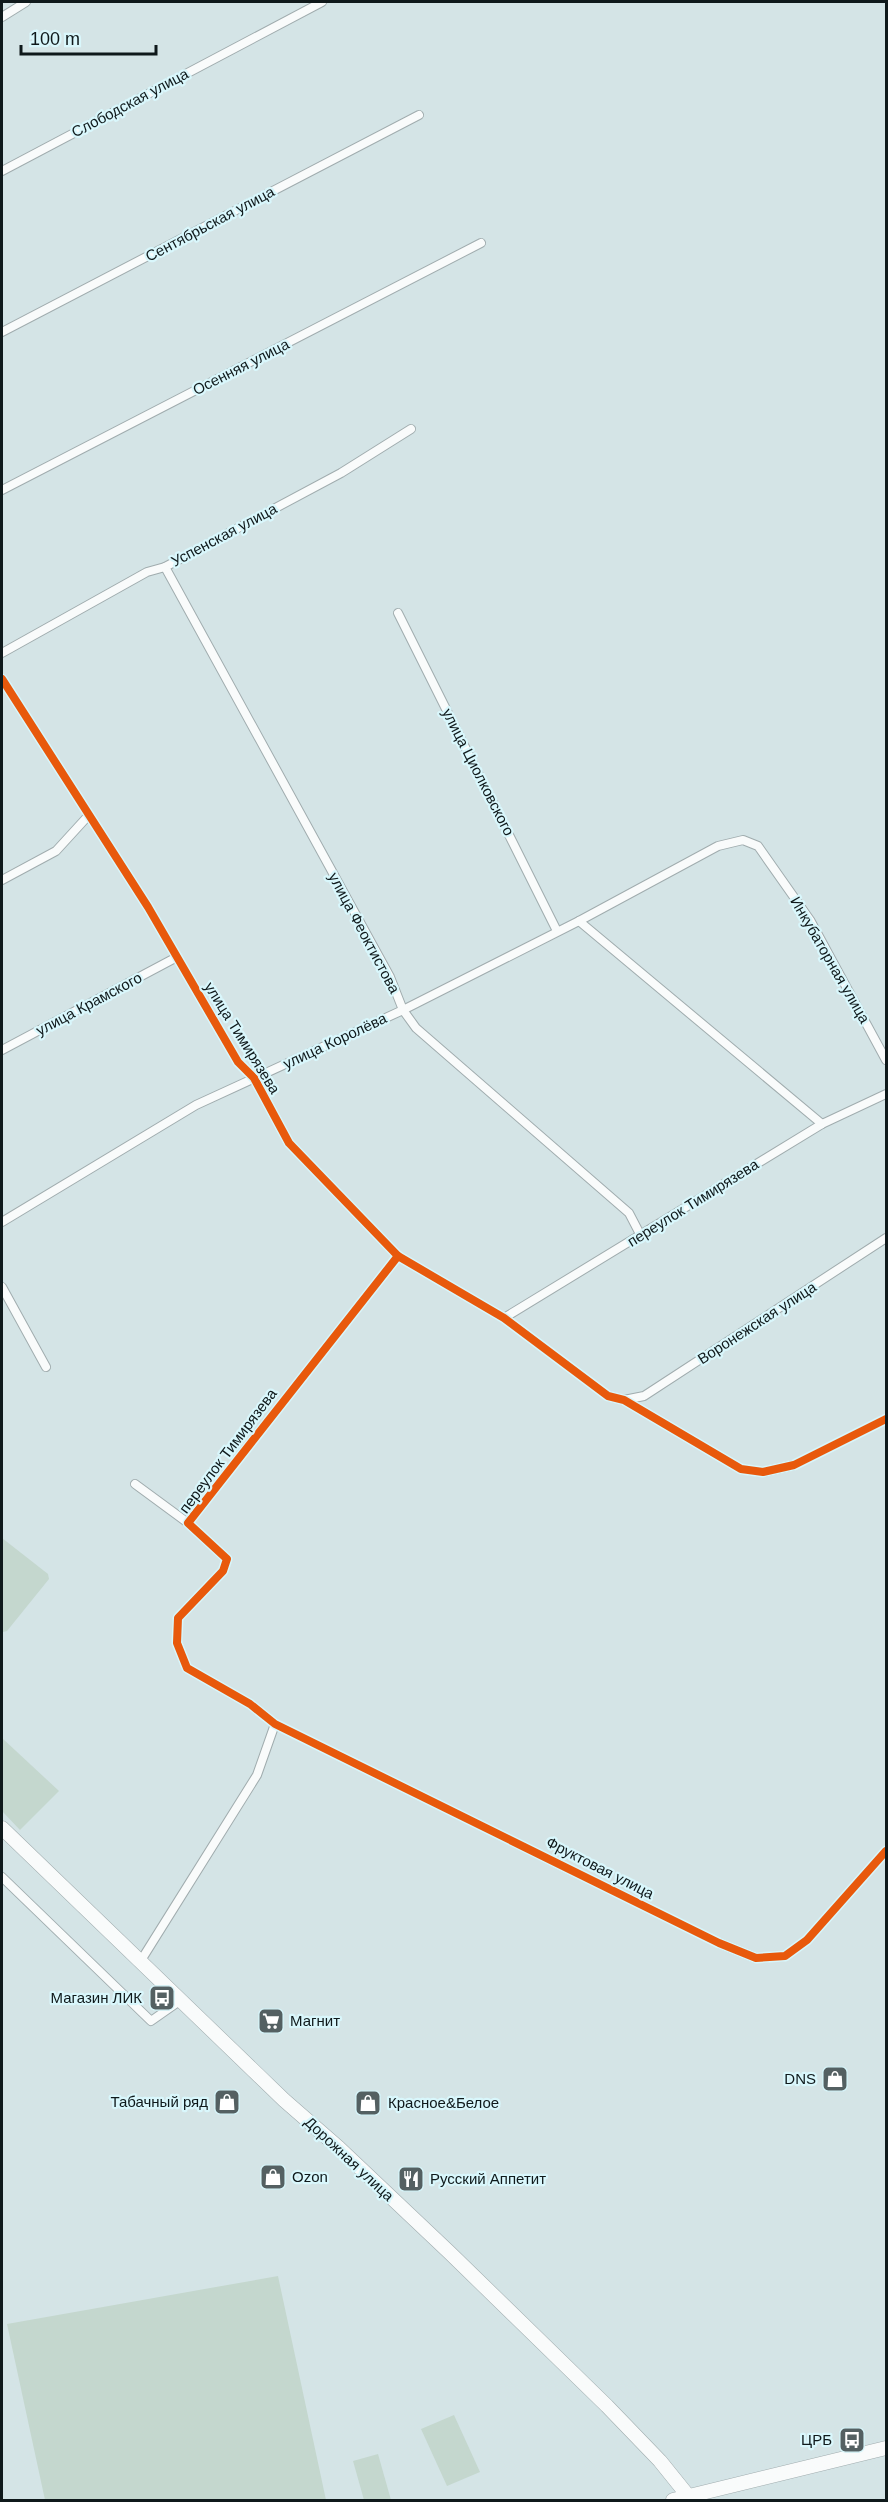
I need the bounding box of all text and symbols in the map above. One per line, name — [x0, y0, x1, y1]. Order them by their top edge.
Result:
scale bar — [21, 18, 156, 56]
text: 100 m — [30, 29, 80, 49]
street label: Слободская улица — [69, 64, 192, 141]
street label: Сентябрьская улица — [142, 182, 278, 265]
street label: Осенняя улица — [190, 335, 292, 398]
street label: Успенская улица — [168, 499, 280, 570]
street label: улица Циолковского — [439, 705, 518, 838]
street label: улица Феоктистова — [325, 870, 404, 997]
street label: Инкубаторная улица — [787, 893, 874, 1027]
street label: улица Крамского — [33, 969, 144, 1039]
street label: улица Тимирязева — [201, 979, 284, 1097]
street label: улица Королёва — [280, 1009, 390, 1072]
street label: переулок Тимирязева — [624, 1155, 762, 1250]
street label: Воронежская улица — [694, 1278, 820, 1367]
street label: переулок Тимирязева — [175, 1385, 280, 1516]
street label: Фруктовая улица — [544, 1833, 657, 1902]
bus stop icon: Магазин ЛИК — [147, 1983, 177, 2013]
place label: Магазин ЛИК — [51, 1989, 142, 2006]
supermarket icon: Магнит — [256, 2006, 286, 2036]
place label: Магнит — [290, 2012, 340, 2029]
shop icon: DNS — [820, 2064, 850, 2094]
place label: DNS — [784, 2070, 816, 2087]
shop icon: Табачный ряд — [212, 2087, 242, 2117]
shop icon: Красное&Белое — [353, 2088, 383, 2118]
place label: Табачный ряд — [110, 2093, 208, 2110]
place label: Красное&Белое — [388, 2094, 499, 2111]
street label: Дорожная улица — [301, 2113, 398, 2205]
shop icon: Ozon — [258, 2162, 288, 2192]
restaurant icon: Русский Аппетит — [396, 2164, 426, 2194]
place label: Ozon — [292, 2168, 328, 2185]
place label: Русский Аппетит — [430, 2170, 546, 2187]
bus stop icon: ЦРБ — [837, 2425, 867, 2455]
place label: ЦРБ — [801, 2431, 832, 2448]

